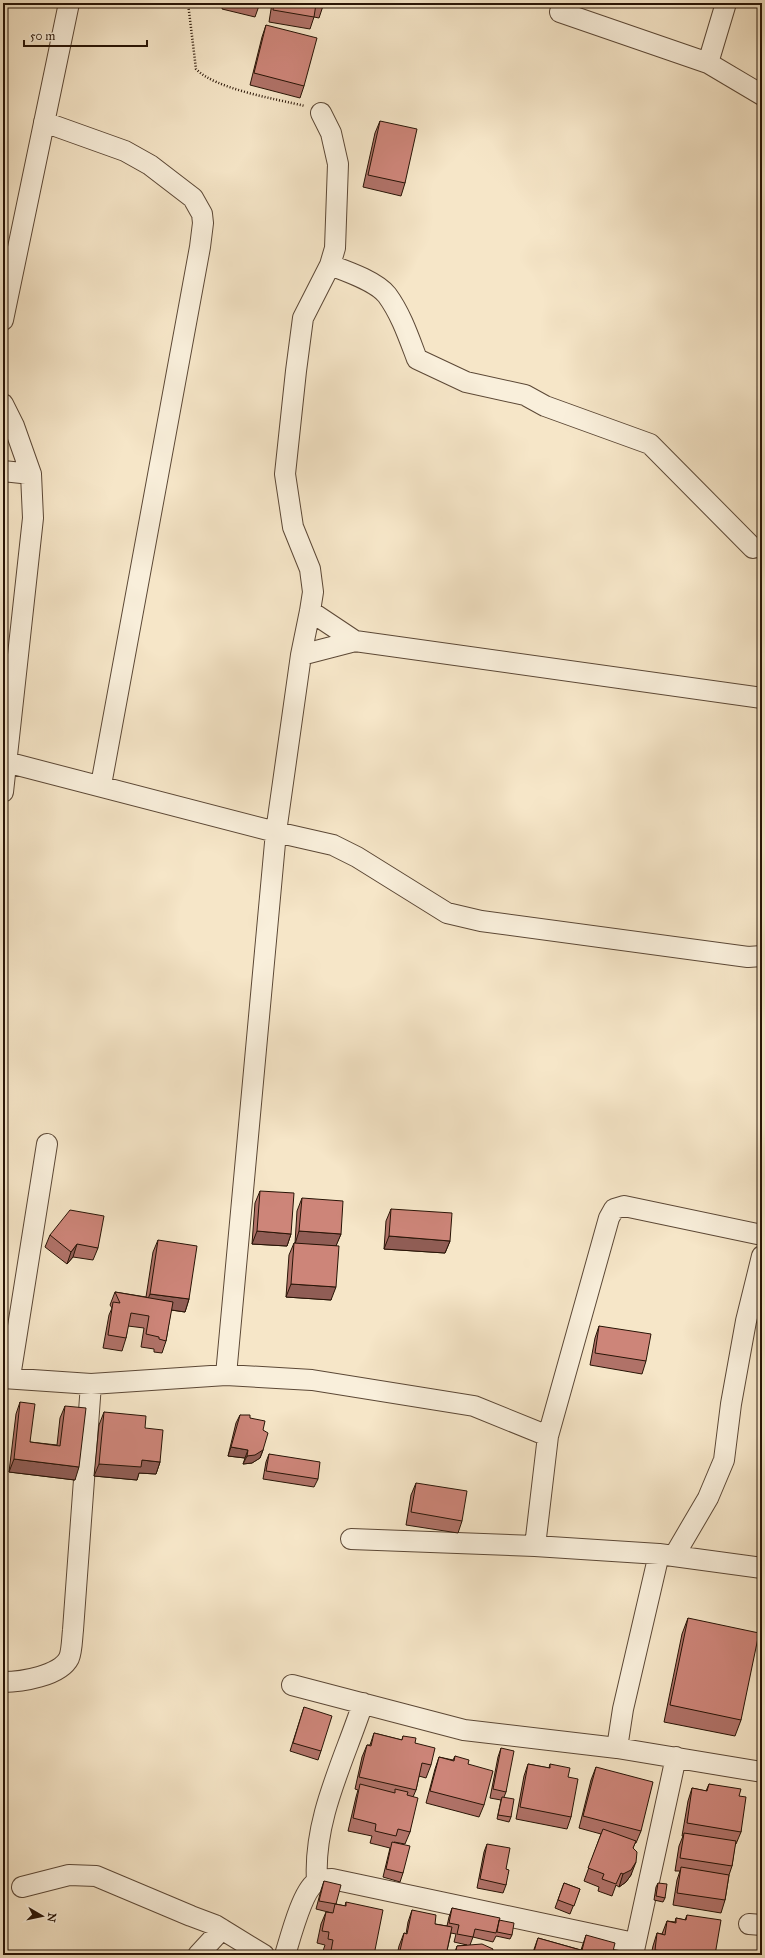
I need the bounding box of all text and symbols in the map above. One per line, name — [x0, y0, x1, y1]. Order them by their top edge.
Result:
scale bar — [24, 22, 147, 48]
text: 50 m — [30, 29, 55, 43]
north arrow — [22, 1896, 62, 1936]
text: N — [44, 1912, 59, 1924]

